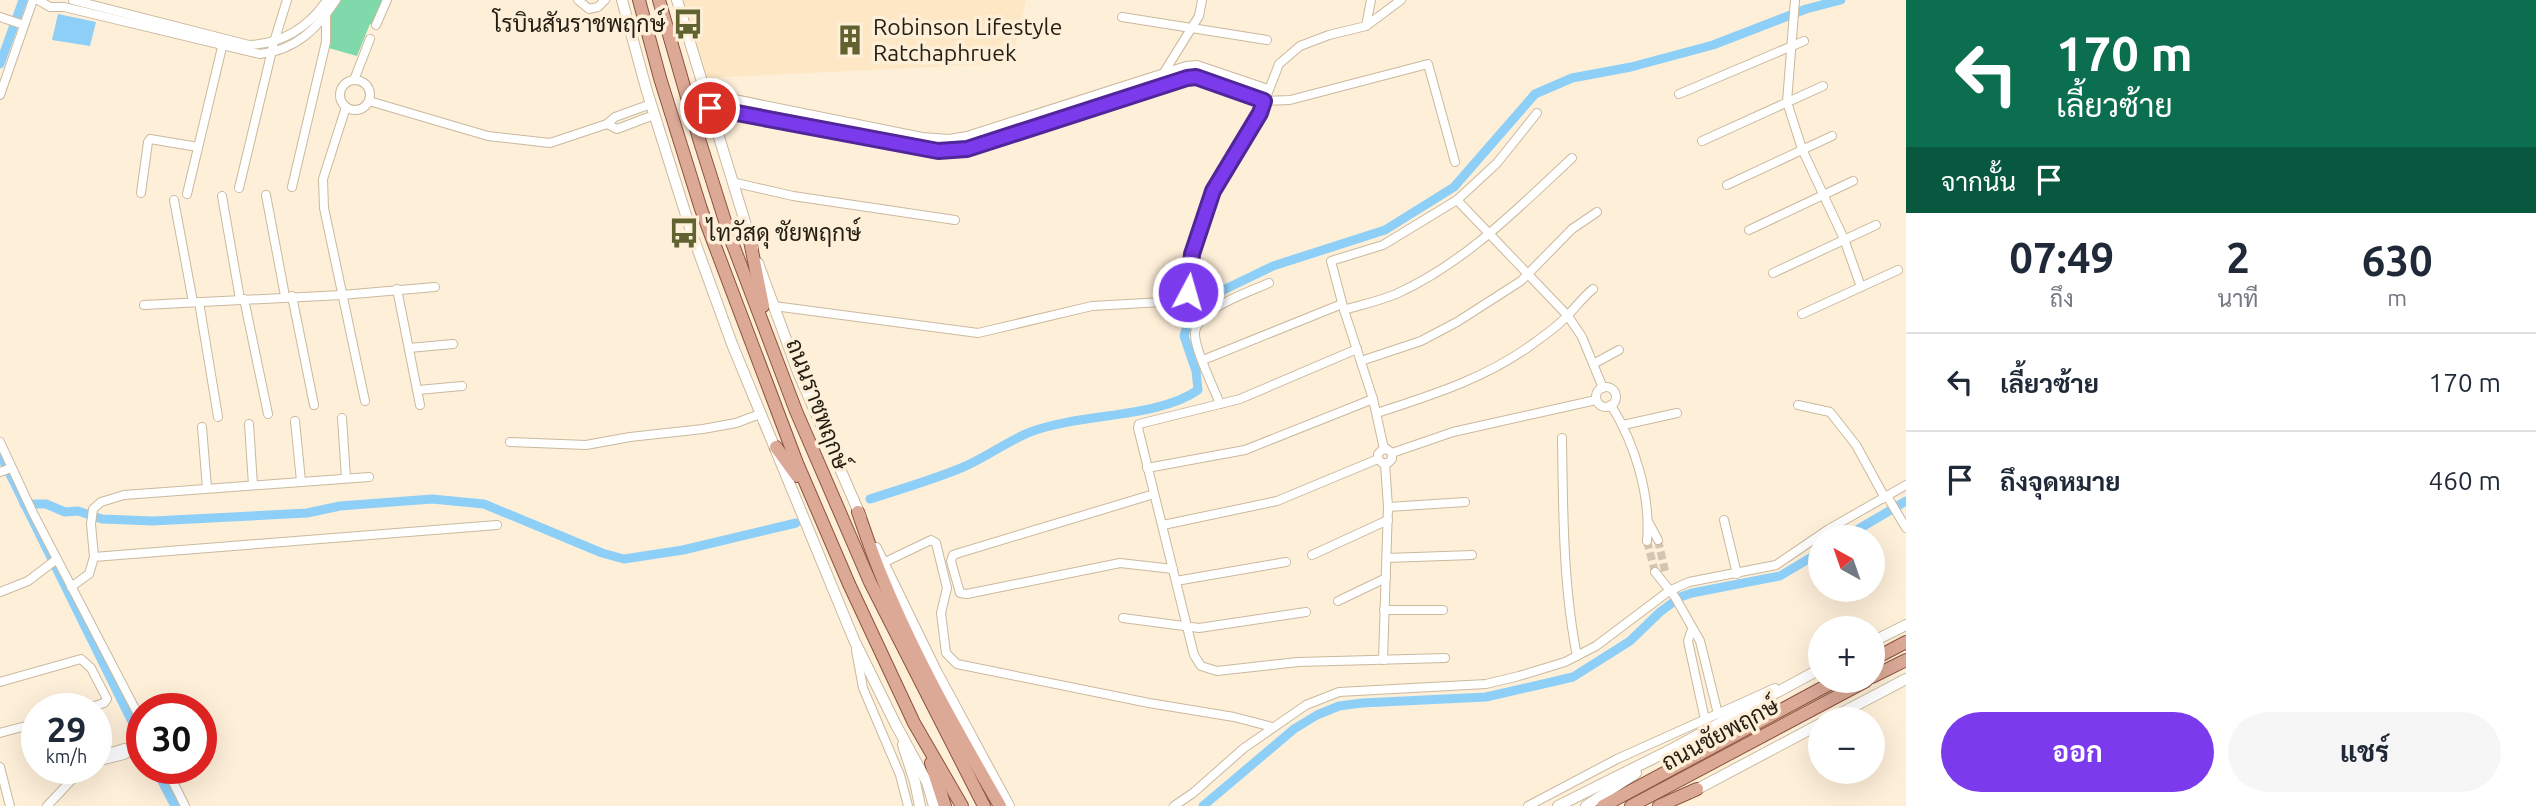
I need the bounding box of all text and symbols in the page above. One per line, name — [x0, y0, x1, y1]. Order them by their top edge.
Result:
bus stop icon: โรบินสันราชพฤกษ์ — [671, 7, 705, 41]
place label: โรบินสันราชพฤกษ์ — [491, 8, 665, 38]
place label: Robinson Lifestyle Ratchaphruek — [873, 14, 1062, 65]
building icon: Robinson Lifestyle Ratchaphruek — [833, 23, 867, 57]
text: 170 m — [2056, 25, 2193, 80]
icon: left — [1941, 28, 2032, 119]
pin — [680, 78, 740, 138]
text: เลี้ยวซ้าย — [2056, 87, 2173, 123]
icon: arrive — [691, 89, 729, 127]
icon: arrive — [2030, 161, 2068, 199]
text: จากนั้น — [1941, 167, 2016, 196]
bus stop icon: ไทวัสดุ ชัยพฤกษ์ — [667, 216, 701, 250]
place label: ไทวัสดุ ชัยพฤกษ์ — [705, 217, 861, 249]
text: 07:49 — [2009, 234, 2114, 281]
text: 2 — [2226, 234, 2250, 281]
text: 630 — [2362, 237, 2433, 284]
position arrow — [1151, 255, 1225, 329]
text: m — [2387, 285, 2407, 310]
text: ถึง — [2050, 286, 2074, 311]
text: นาที — [2218, 286, 2258, 311]
street label: ถนนราชพฤกษ์ — [780, 334, 858, 474]
icon: left — [1941, 363, 1979, 401]
text: 170 m — [2429, 368, 2501, 397]
text: เลี้ยวซ้าย — [2000, 369, 2099, 398]
icon: arrive — [1941, 461, 1979, 499]
text: 460 m — [2429, 466, 2501, 495]
text: ถึงจุดหมาย — [2000, 467, 2121, 496]
north arrow — [1808, 525, 1885, 602]
map controls — [1808, 525, 1885, 784]
button: + — [1808, 616, 1885, 693]
street label: ถนนชัยพฤกษ์ — [1656, 690, 1784, 777]
speed limit sign: 30 — [126, 693, 217, 784]
button: − — [1808, 707, 1885, 784]
text: 29 — [47, 709, 86, 749]
button: ออก — [1941, 712, 2214, 792]
button: แชร์ — [2228, 712, 2501, 792]
text: km/h — [46, 746, 87, 766]

